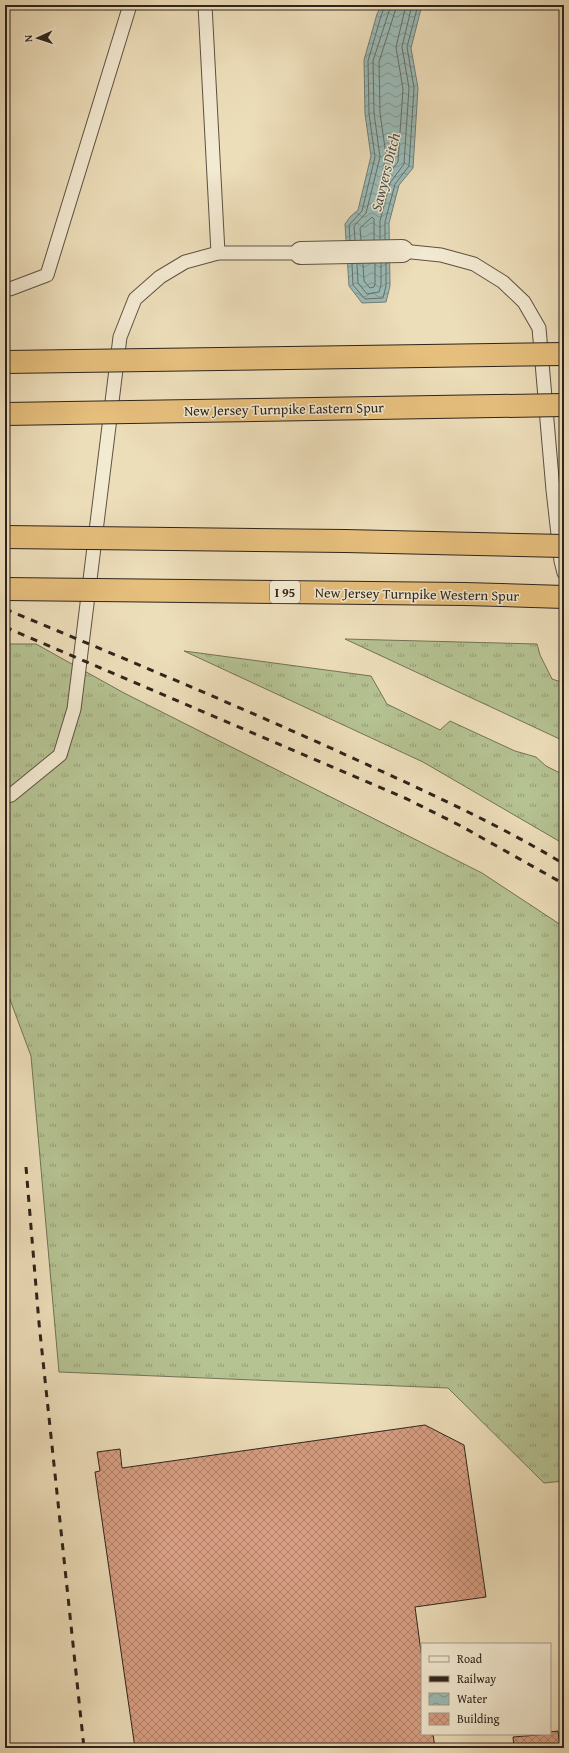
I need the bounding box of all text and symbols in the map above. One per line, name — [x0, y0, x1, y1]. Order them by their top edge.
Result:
north arrow — [18, 18, 58, 58]
text: N — [20, 34, 36, 43]
water label: Sawyers Ditch — [365, 130, 405, 213]
street label: New Jersey Turnpike Eastern Spur — [184, 397, 384, 421]
road number: I 95 — [270, 581, 300, 603]
street label: New Jersey Turnpike Western Spur — [315, 582, 519, 606]
legend — [421, 1643, 551, 1735]
text: Road — [457, 1650, 483, 1667]
text: Railway — [457, 1670, 496, 1687]
text: Water — [457, 1690, 487, 1707]
text: Building — [457, 1710, 500, 1727]

